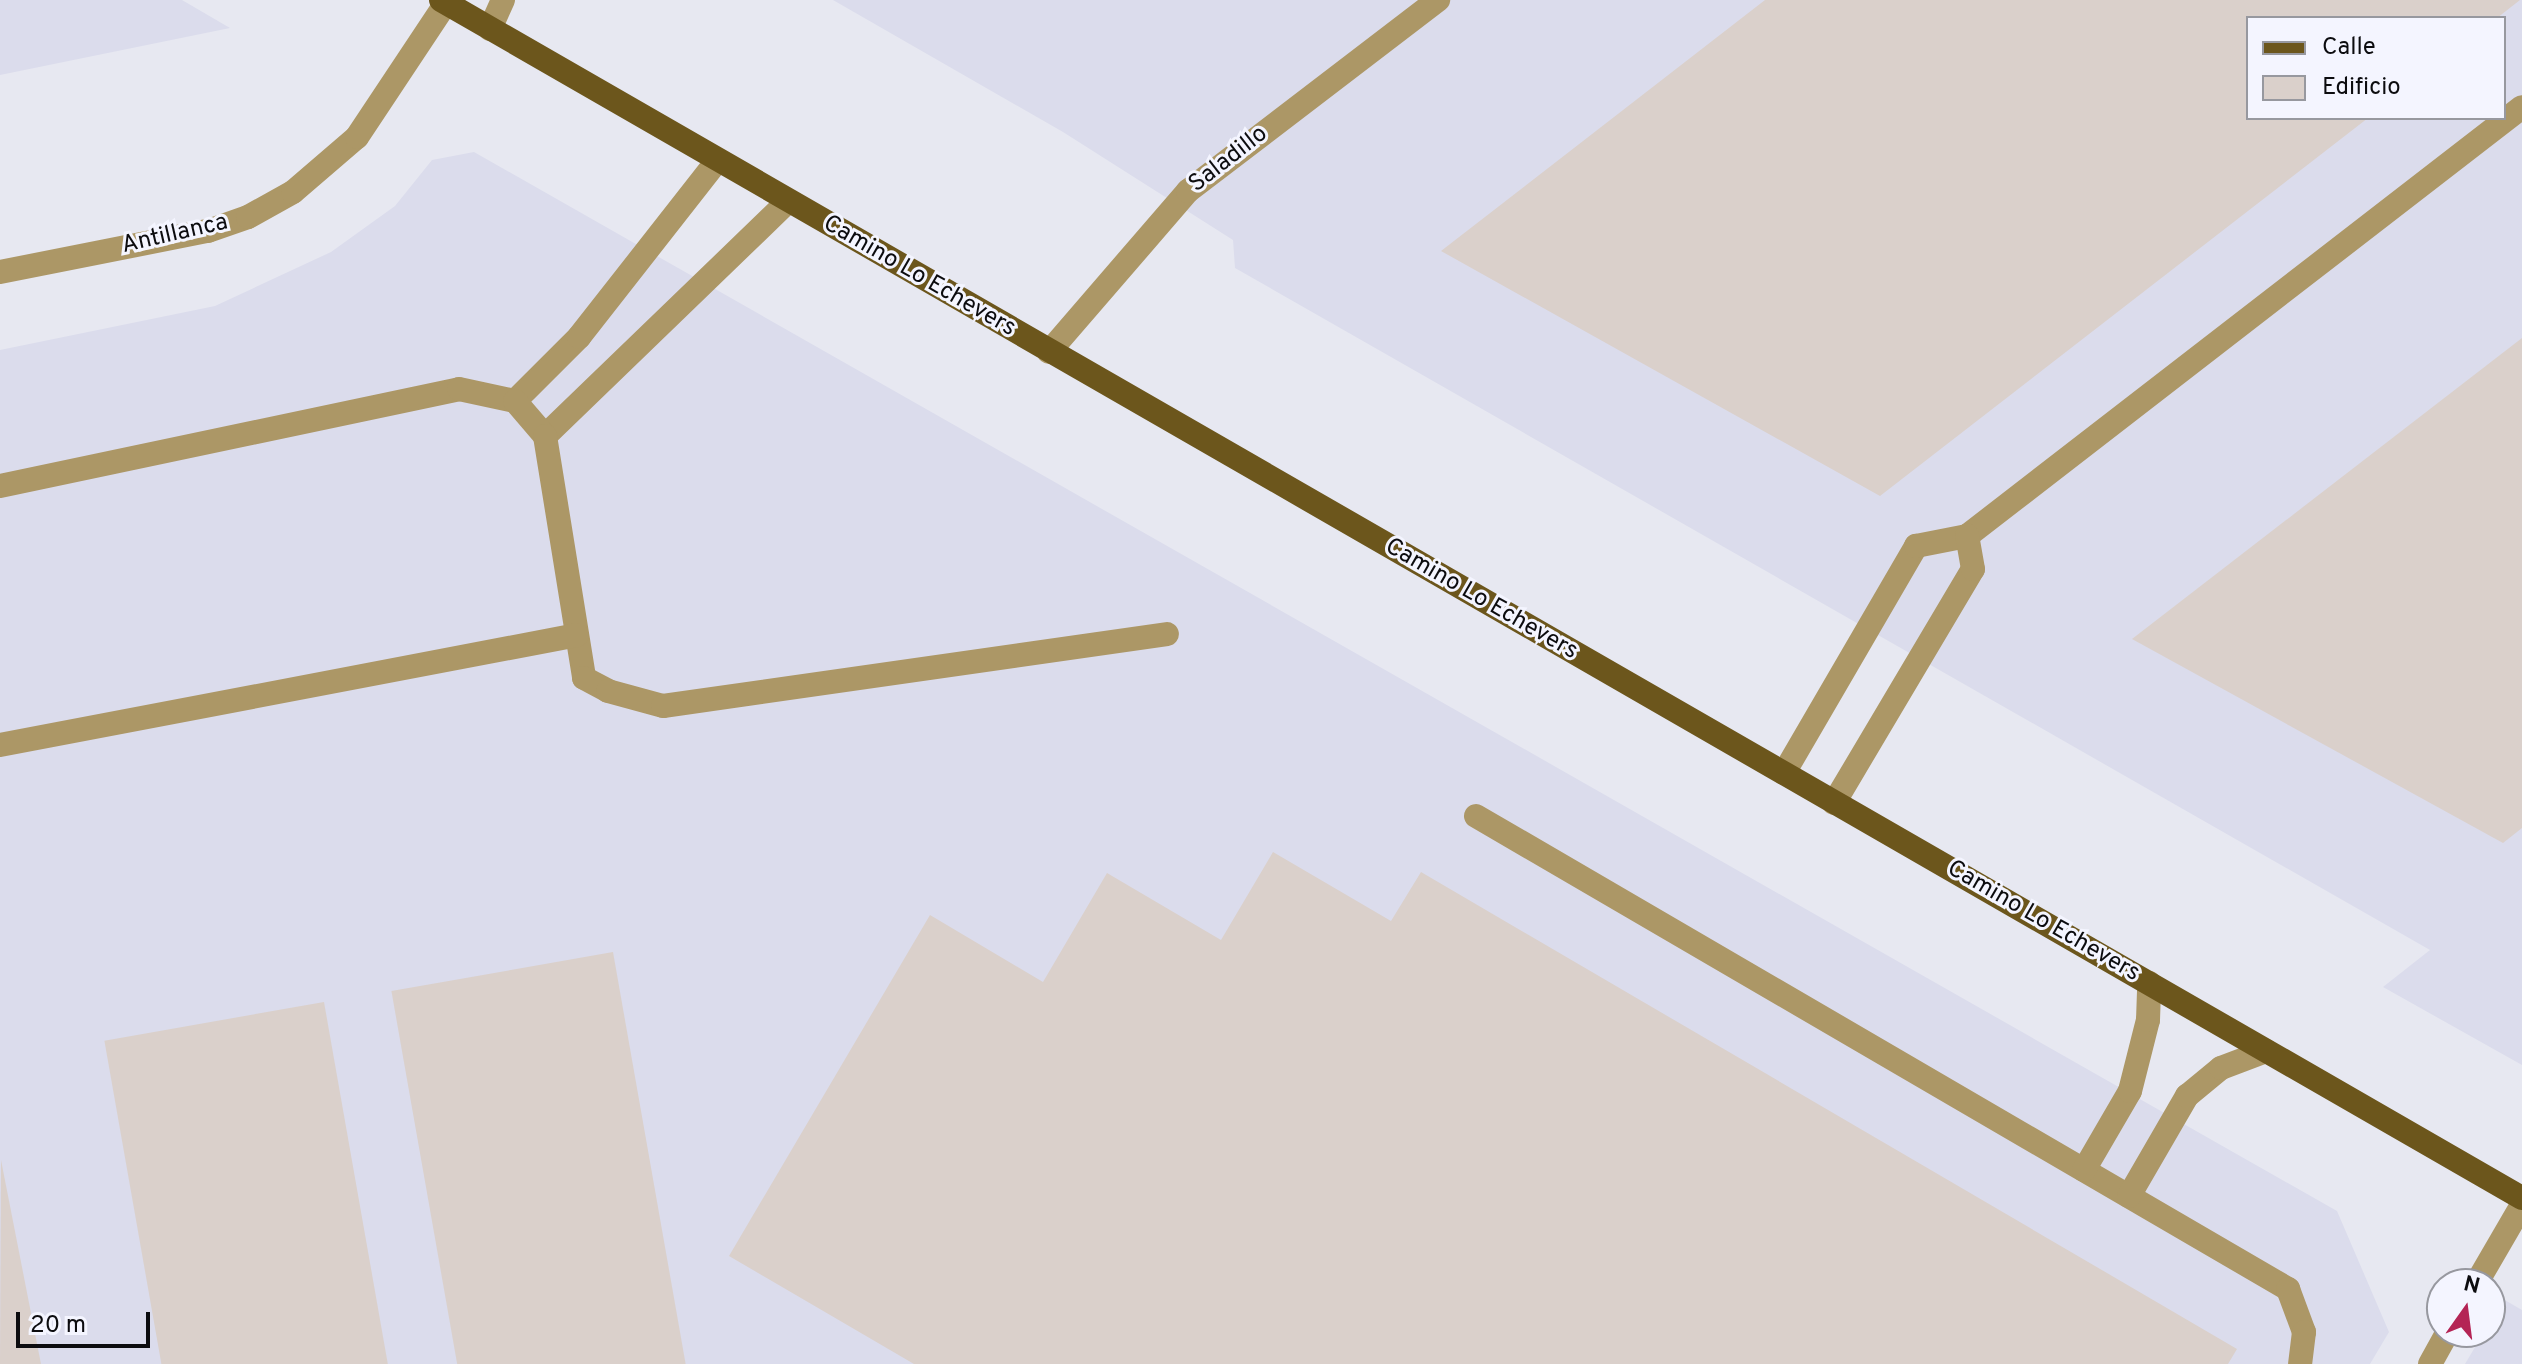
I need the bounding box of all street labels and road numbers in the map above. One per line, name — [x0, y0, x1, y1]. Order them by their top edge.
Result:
street label: Saladillo — [1184, 120, 1274, 200]
street label: Antillanca — [119, 209, 231, 261]
street label: Camino Lo Echevers — [818, 210, 1020, 344]
street label: Camino Lo Echevers — [1380, 533, 1582, 667]
street label: Camino Lo Echevers — [1942, 855, 2144, 989]

